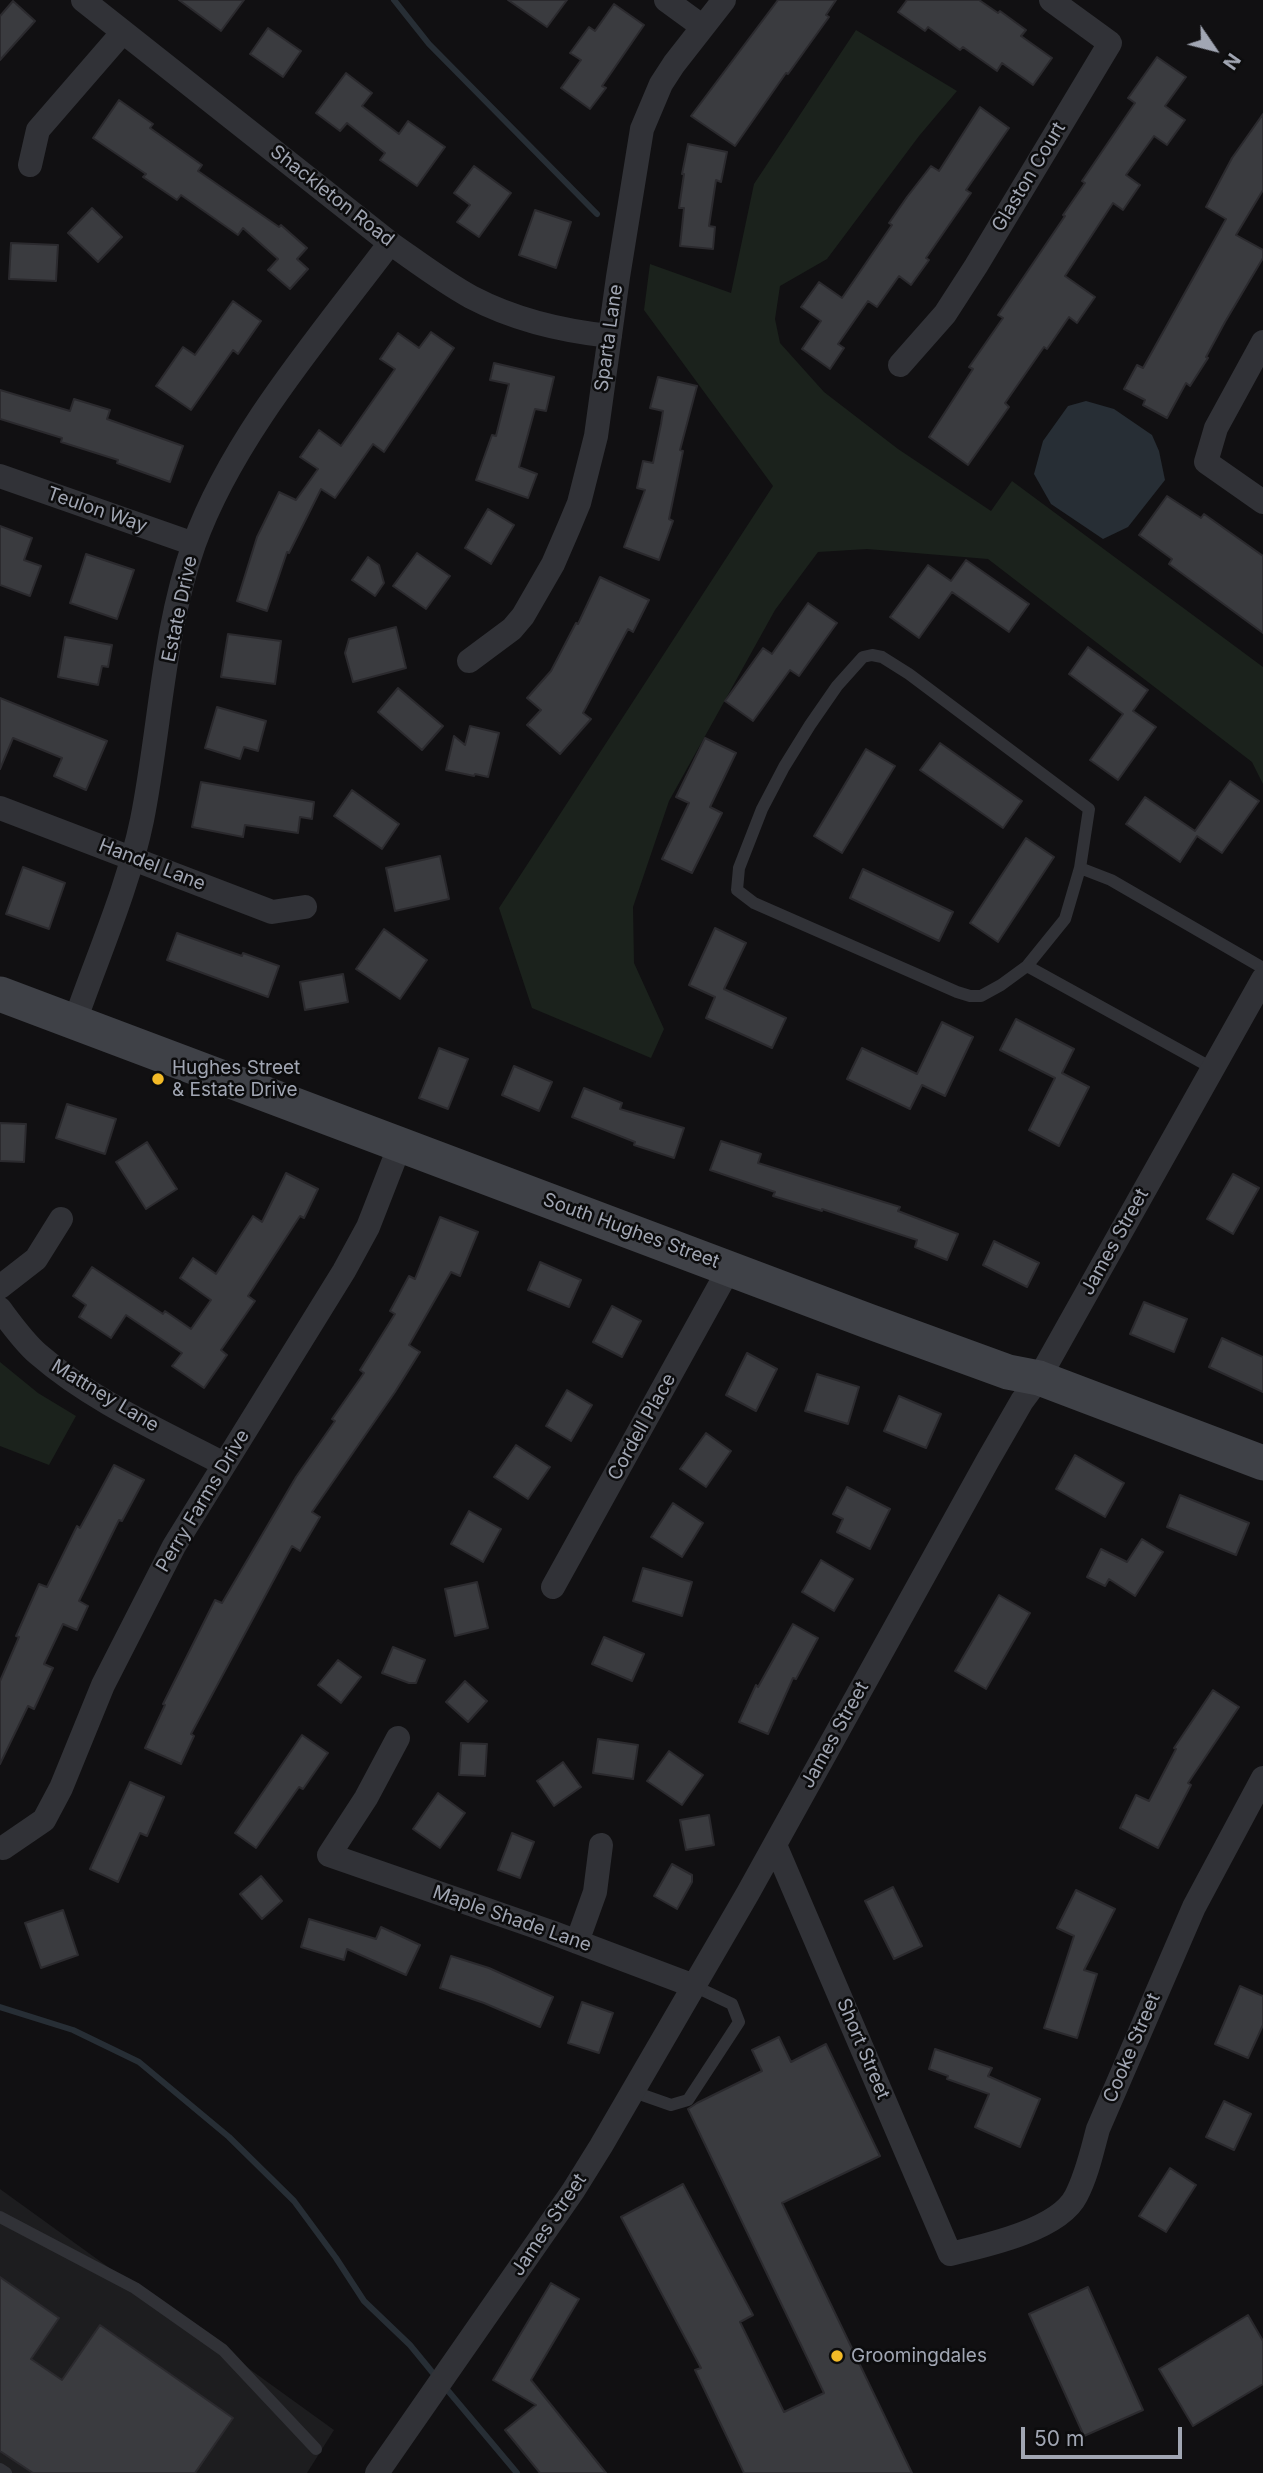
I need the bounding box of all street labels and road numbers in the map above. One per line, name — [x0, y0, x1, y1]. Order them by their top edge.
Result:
street label: Glaston Court — [987, 118, 1071, 236]
street label: Shackleton Road — [266, 141, 398, 251]
street label: Sparta Lane — [590, 283, 628, 393]
street label: Teulon Way — [44, 482, 150, 538]
street label: Estate Drive — [158, 554, 202, 664]
street label: Handel Lane — [95, 834, 209, 896]
street label: James Street — [1076, 1185, 1154, 1299]
street label: South Hughes Street — [540, 1188, 722, 1274]
street label: Mattney Lane — [47, 1355, 163, 1437]
street label: Cordell Place — [603, 1370, 681, 1484]
street label: Perry Farms Drive — [151, 1426, 255, 1576]
street label: James Street — [796, 1678, 874, 1792]
street label: Maple Shade Lane — [430, 1881, 594, 1957]
street label: Cooke Street — [1099, 1990, 1165, 2106]
street label: Short Street — [832, 1995, 894, 2103]
street label: James Street — [506, 2170, 592, 2280]

